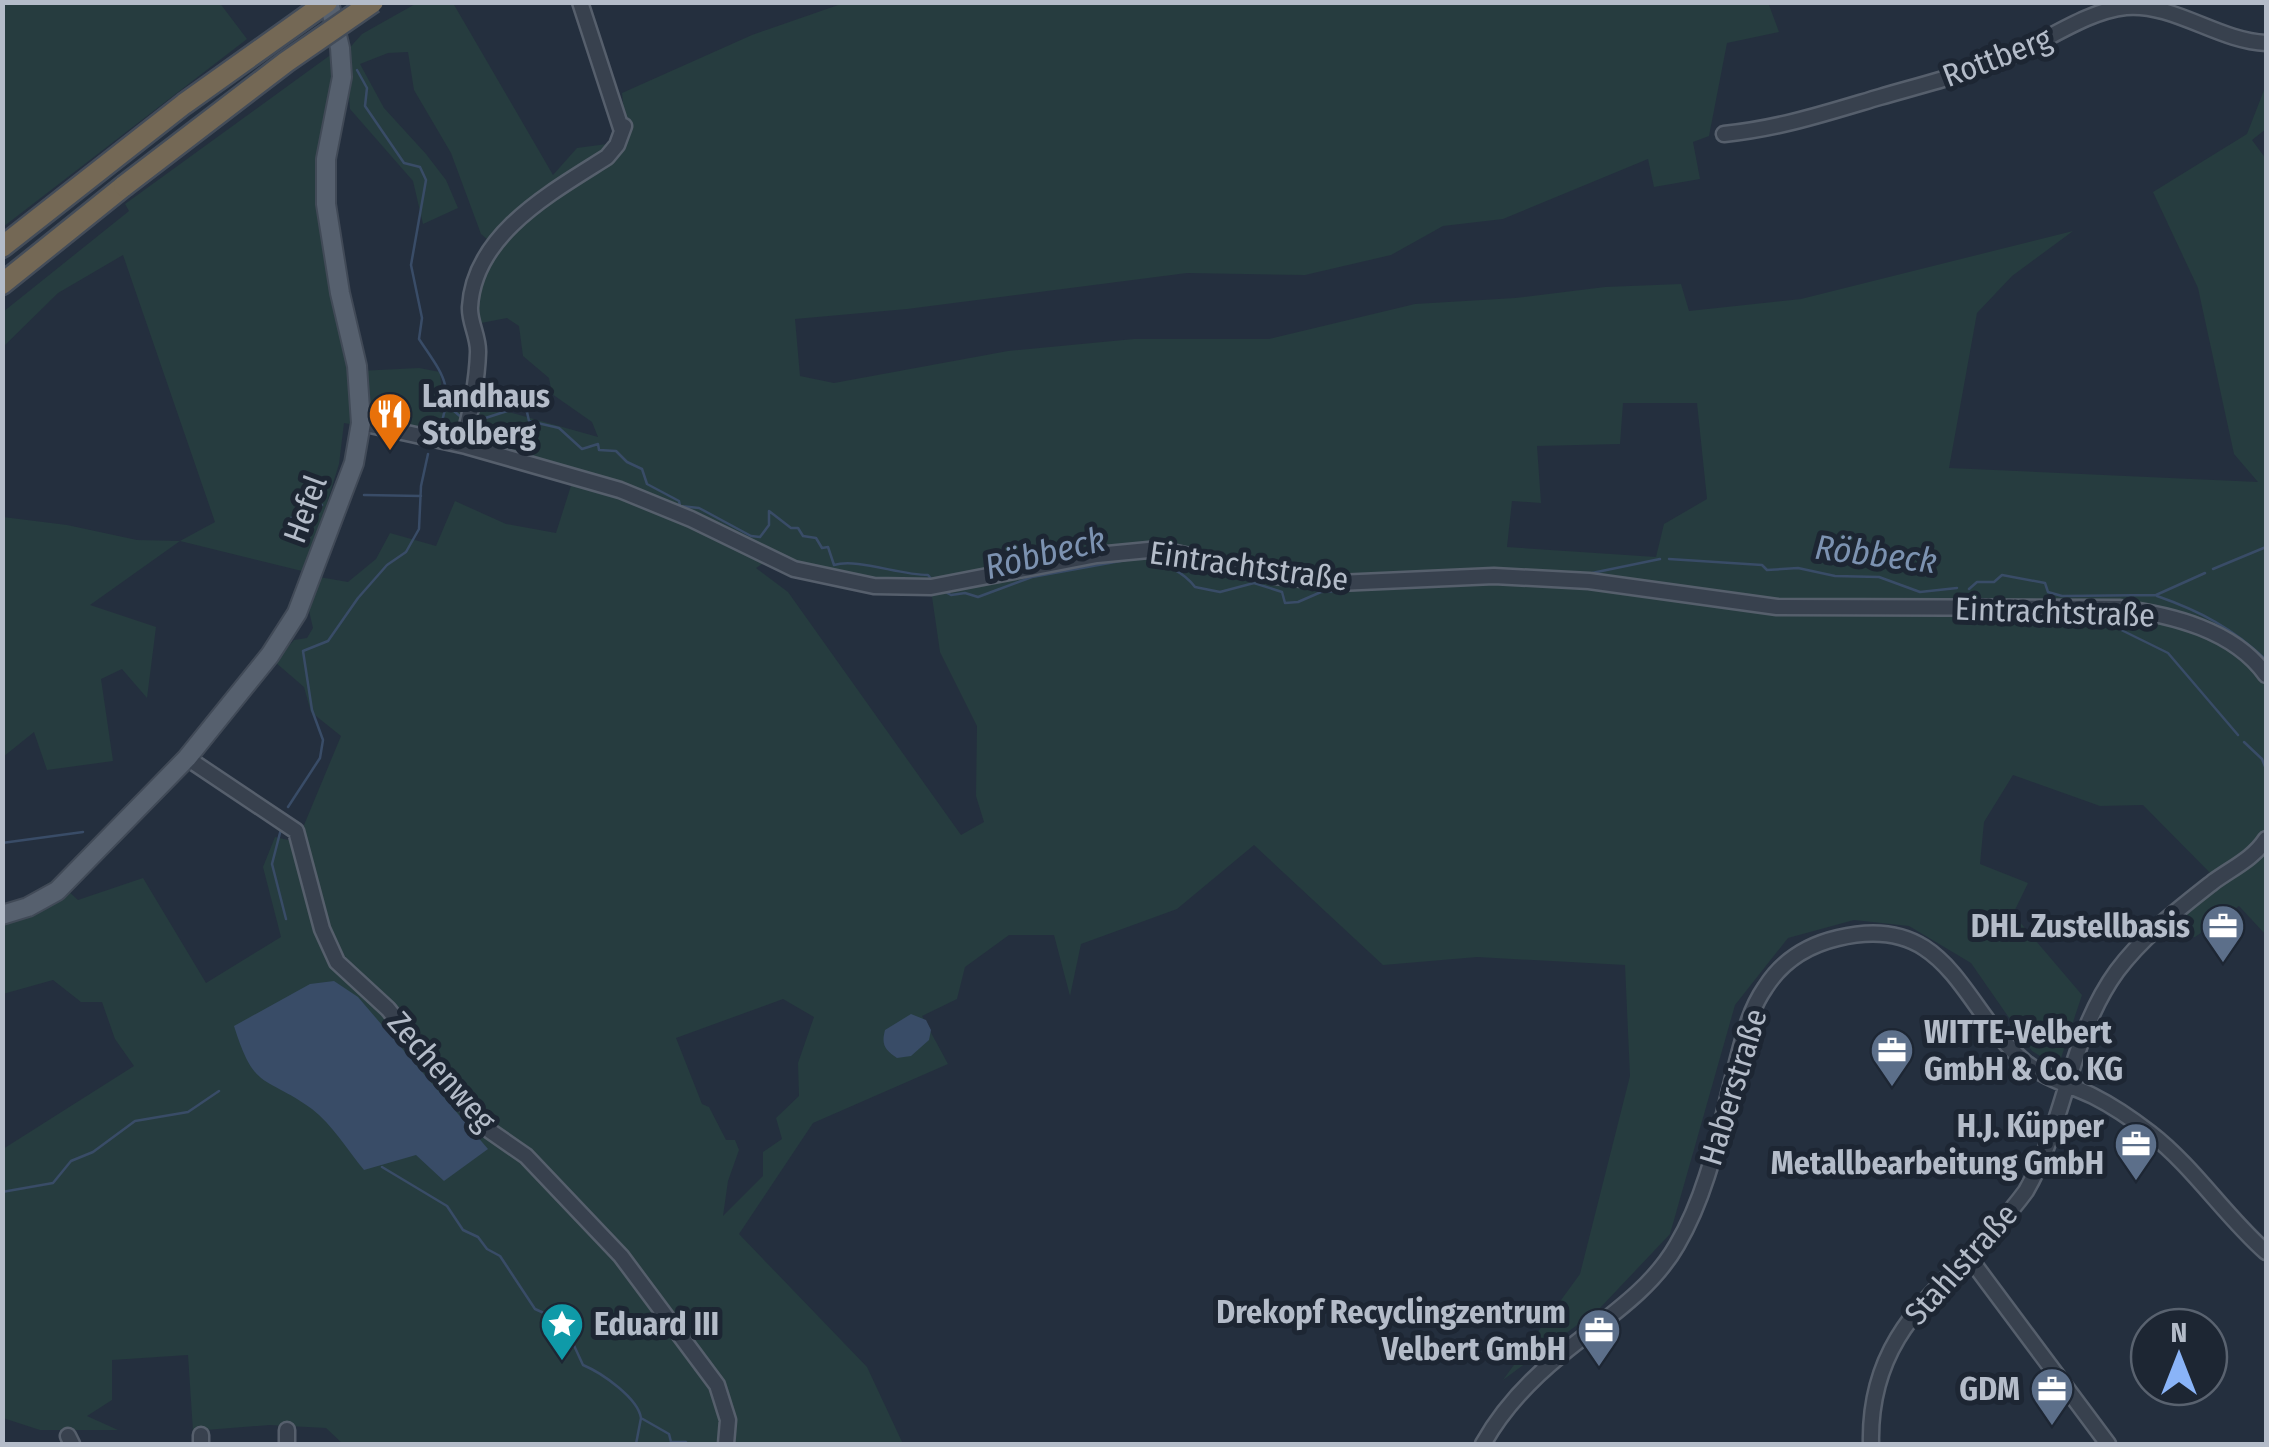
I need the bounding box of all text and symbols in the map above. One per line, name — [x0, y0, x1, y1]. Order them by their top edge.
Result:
street label: Rottberg — [1937, 19, 2057, 95]
place label: Landhaus Stolberg — [422, 377, 550, 452]
restaurant icon: Landhaus Stolberg — [367, 391, 413, 452]
street label: Hefel — [275, 470, 335, 548]
water label: Röbbeck — [981, 518, 1109, 588]
water label: Röbbeck — [1813, 526, 1939, 582]
street label: Eintrachtstraße — [1147, 533, 1351, 599]
street label: Eintrachtstraße — [1954, 590, 2156, 634]
office icon: DHL Zustellbasis — [2200, 903, 2246, 964]
place label: DHL Zustellbasis — [1971, 907, 2190, 945]
street label: Zechenweg — [380, 1004, 504, 1138]
street label: Haberstraße — [1691, 1004, 1775, 1170]
place label: WITTE-Velbert GmbH & Co. KG — [1924, 1013, 2123, 1088]
office icon: WITTE-Velbert GmbH & Co. KG — [1869, 1027, 1915, 1088]
place label: H.J. Küpper Metallbearbeitung GmbH — [1771, 1107, 2104, 1182]
office icon: H.J. Küpper Metallbearbeitung GmbH — [2113, 1121, 2159, 1182]
street label: Stahlstraße — [1897, 1196, 2025, 1332]
place label: Drekopf Recyclingzentrum Velbert GmbH — [1216, 1293, 1566, 1368]
place icon: Eduard III — [539, 1301, 585, 1362]
place label: Eduard III — [594, 1305, 719, 1343]
office icon: Drekopf Recyclingzentrum Velbert GmbH — [1576, 1307, 1622, 1368]
north arrow — [2129, 1307, 2229, 1407]
text: N — [2171, 1316, 2187, 1349]
office icon: GDM — [2029, 1366, 2075, 1427]
place label: GDM — [1959, 1370, 2020, 1408]

